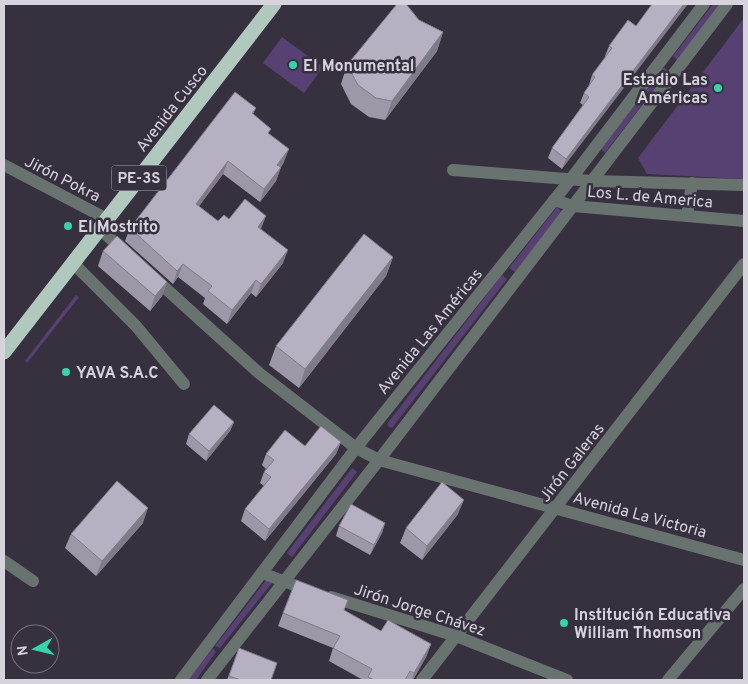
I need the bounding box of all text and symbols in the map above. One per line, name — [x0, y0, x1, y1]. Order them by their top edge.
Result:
place label: El Monumental — [303, 57, 415, 77]
marker: El Monumental — [287, 59, 299, 71]
street label: Avenida Cusco — [132, 62, 213, 157]
place label: Estadio Las Américas — [623, 71, 708, 109]
marker: Estadio Las Américas — [712, 82, 724, 94]
street label: Jirón Pokra — [21, 152, 103, 207]
road number: PE-3S — [112, 166, 166, 190]
street label: Los L. de America — [586, 183, 713, 213]
place label: El Mostrito — [78, 218, 158, 238]
marker: El Mostrito — [62, 220, 74, 232]
street label: Avenida Las Américas — [374, 265, 488, 399]
place label: YAVA S.A.C — [76, 364, 158, 384]
marker: YAVA S.A.C — [60, 366, 72, 378]
street label: Jirón Galeras — [536, 420, 610, 507]
street label: Avenida La Victoria — [571, 488, 708, 543]
street label: Jirón Jorge Chávez — [351, 580, 488, 642]
place label: Institución Educativa William Thomson — [574, 606, 731, 644]
marker: Institución Educativa William Thomson — [558, 617, 570, 629]
north arrow — [10, 624, 60, 674]
text: N — [14, 644, 33, 657]

